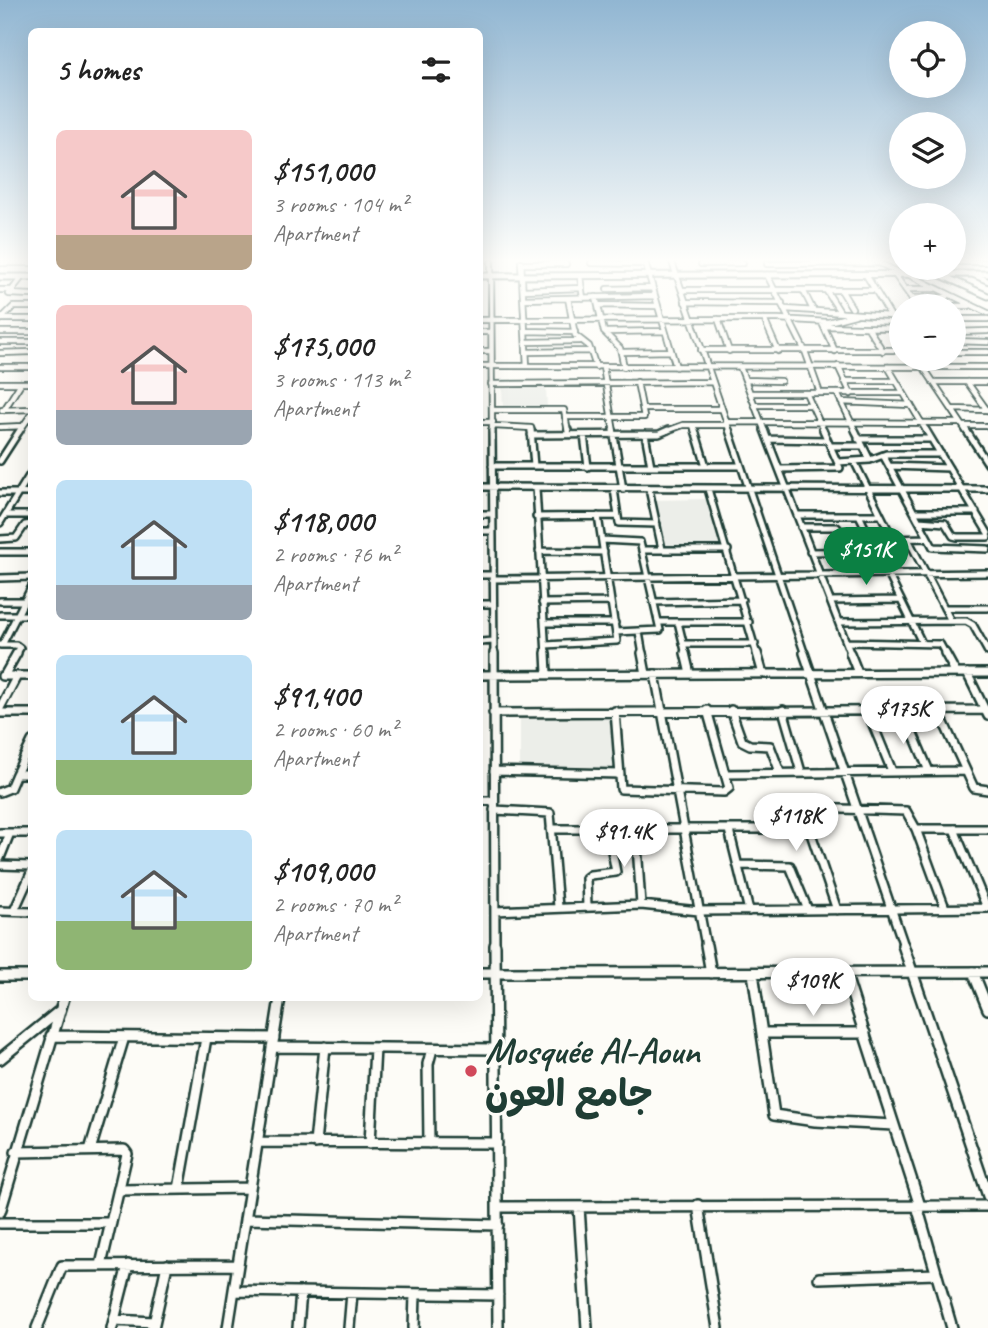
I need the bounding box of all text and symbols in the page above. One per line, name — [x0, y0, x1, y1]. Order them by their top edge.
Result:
map controls — [889, 21, 966, 371]
button: locate — [889, 21, 966, 98]
text: 5 homes — [56, 51, 140, 89]
icon: filters — [417, 51, 455, 89]
button: layers — [889, 112, 966, 189]
text: $151,000 — [273, 152, 373, 190]
icon: home — [112, 158, 196, 242]
text: 3 rooms · 104 m² — [273, 190, 408, 219]
button: + — [889, 203, 966, 280]
text: Apartment — [273, 219, 358, 248]
button: − — [889, 294, 966, 371]
text: $175,000 — [273, 327, 373, 365]
icon: home — [112, 333, 196, 417]
text: 3 rooms · 113 m² — [273, 365, 408, 394]
text: Apartment — [273, 394, 358, 423]
text: $118,000 — [273, 502, 373, 540]
icon: home — [112, 508, 196, 592]
pin: $151K — [817, 528, 915, 587]
text: $151K — [840, 535, 892, 564]
text: 2 rooms · 76 m² — [273, 540, 397, 569]
text: Apartment — [273, 569, 358, 598]
text: $91,400 — [273, 677, 360, 715]
icon: home — [112, 683, 196, 767]
pin: $175K — [854, 686, 952, 746]
text: $175K — [877, 694, 929, 723]
text: 2 rooms · 60 m² — [273, 715, 397, 744]
text: Apartment — [273, 744, 358, 773]
pin: $118K — [747, 794, 845, 853]
text: $118K — [769, 801, 823, 830]
pin: $91.4K — [567, 810, 681, 869]
text: $91.4K — [595, 817, 653, 846]
text: $109,000 — [273, 852, 373, 890]
icon: home — [112, 858, 196, 942]
text: 2 rooms · 70 m² — [273, 890, 397, 919]
text: Apartment — [273, 919, 358, 948]
pin: $109K — [764, 958, 862, 1018]
text: $109K — [787, 966, 839, 995]
place label: Mosquée Al-Aoun جامع العون — [485, 1027, 701, 1120]
marker: Mosquée Al-Aoun جامع العون — [463, 1063, 479, 1079]

